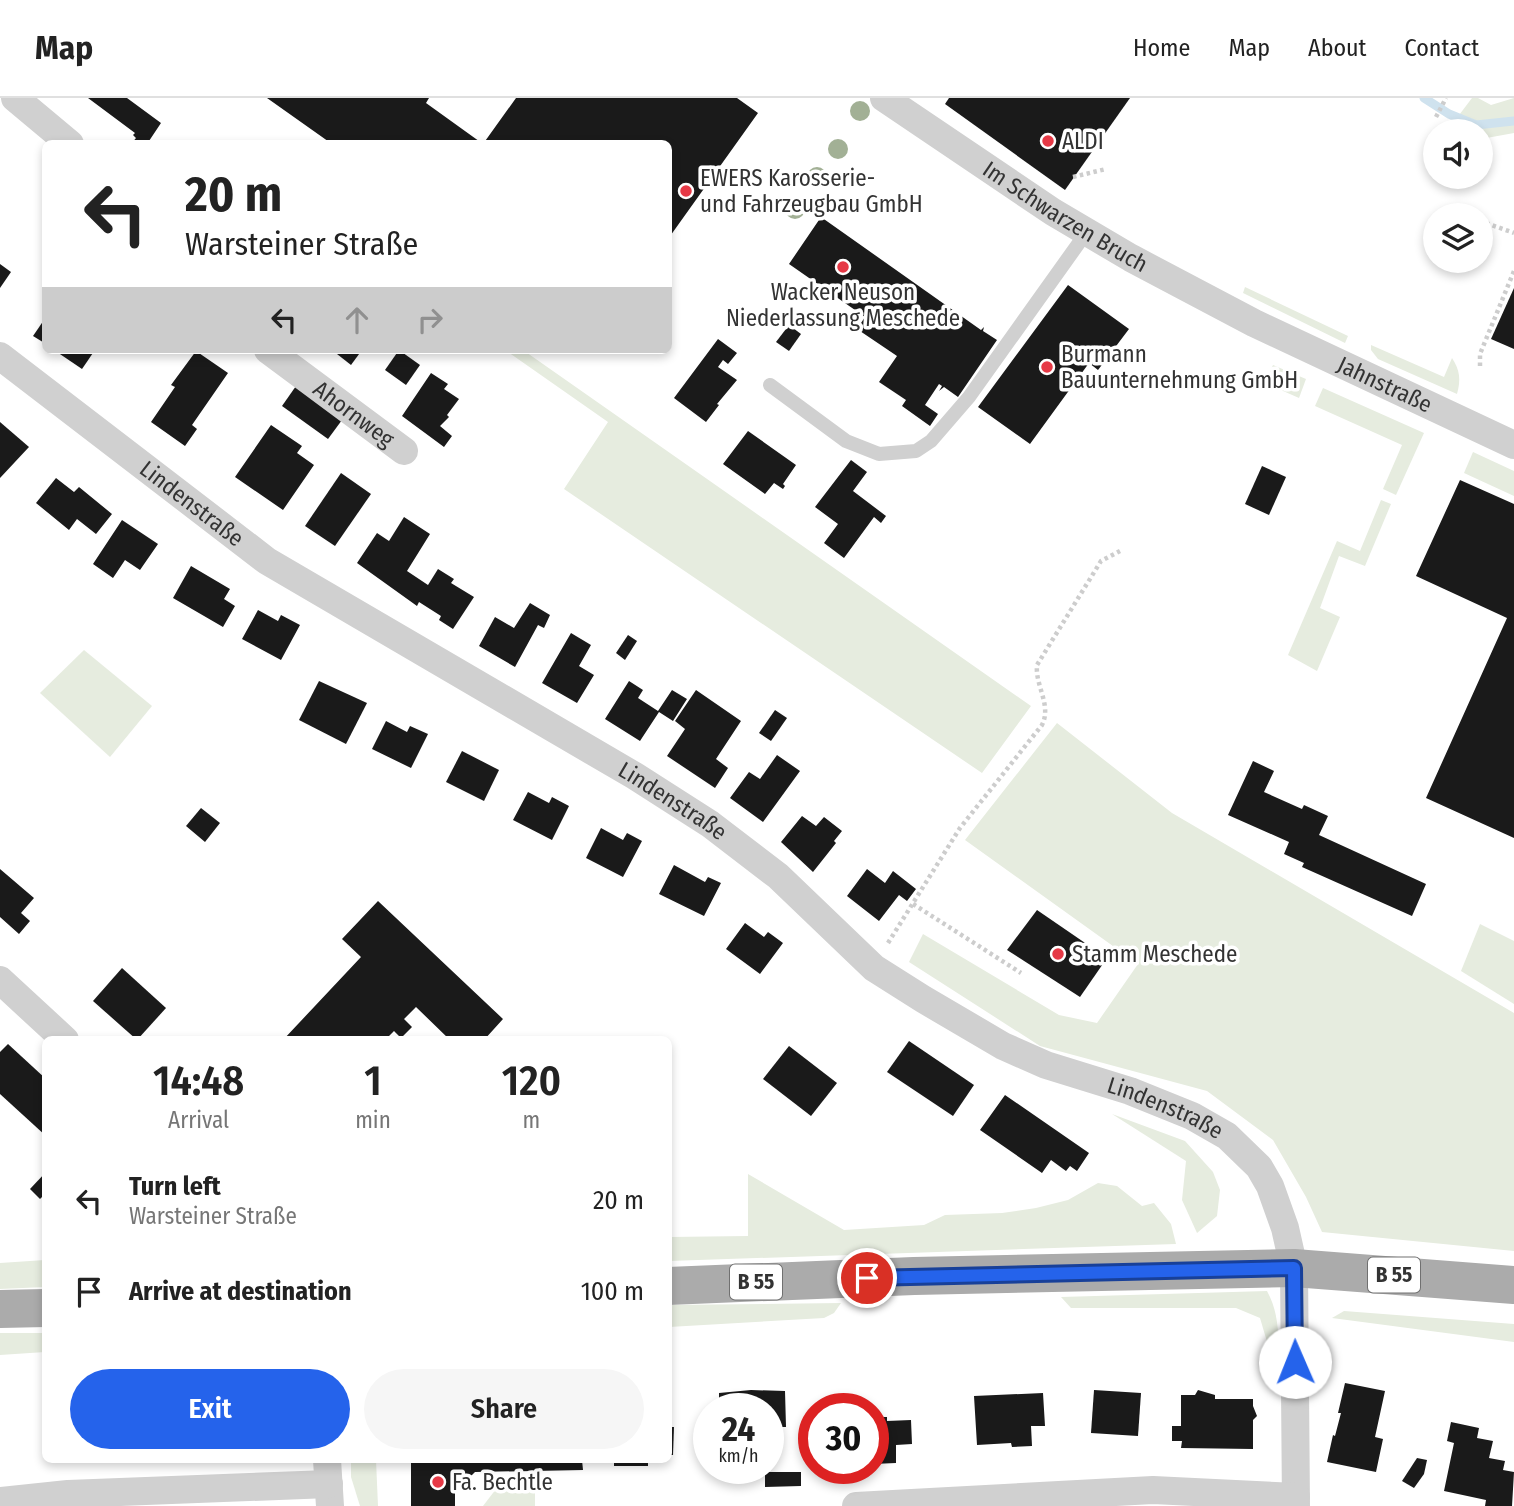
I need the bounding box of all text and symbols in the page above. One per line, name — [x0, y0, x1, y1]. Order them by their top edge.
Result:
text: Map — [35, 28, 93, 68]
text: Home — [1133, 34, 1190, 62]
text: Map — [1228, 34, 1270, 62]
text: About — [1308, 34, 1366, 62]
text: Contact — [1404, 34, 1479, 62]
map controls — [1423, 119, 1493, 273]
button: sound — [1423, 119, 1493, 189]
place label: ALDI — [1062, 127, 1104, 155]
marker: ALDI — [1040, 133, 1056, 149]
street label: Im Schwarzen Bruch — [978, 155, 1153, 278]
place label: EWERS Karosserie- und Fahrzeugbau GmbH — [700, 164, 923, 218]
text: 20 m — [185, 165, 282, 224]
icon: left — [70, 168, 161, 259]
marker: EWERS Karosserie- und Fahrzeugbau GmbH — [678, 183, 694, 199]
button: layers — [1423, 203, 1493, 273]
text: Warsteiner Straße — [185, 225, 418, 263]
marker: Wacker Neuson Niederlassung Meschede — [835, 259, 851, 275]
place label: Wacker Neuson Niederlassung Meschede — [726, 278, 960, 332]
icon: left — [265, 301, 303, 339]
icon: ahead — [338, 301, 376, 339]
icon: right — [411, 301, 449, 339]
place label: Burmann Bauunternehmung GmbH — [1061, 340, 1298, 394]
street label: Jahnstraße — [1333, 350, 1437, 419]
marker: Burmann Bauunternehmung GmbH — [1039, 359, 1055, 375]
street label: Ahornweg — [308, 375, 400, 453]
street label: Lindenstraße — [134, 455, 249, 552]
street label: Lindenstraße — [614, 756, 733, 846]
place label: Stamm Meschede — [1072, 940, 1237, 968]
marker: Stamm Meschede — [1050, 946, 1066, 962]
text: 14:48 — [153, 1056, 244, 1106]
text: 1 — [364, 1056, 382, 1106]
text: 120 — [502, 1056, 561, 1106]
street label: Lindenstraße — [1104, 1071, 1228, 1145]
text: Arrival — [168, 1106, 229, 1134]
text: min — [355, 1106, 391, 1134]
text: m — [523, 1106, 540, 1134]
text: Turn left — [129, 1171, 221, 1202]
icon: left — [70, 1182, 108, 1220]
text: 20 m — [593, 1185, 644, 1216]
text: Warsteiner Straße — [129, 1202, 297, 1230]
pin — [837, 1248, 897, 1308]
road number: B 55 — [1368, 1258, 1420, 1292]
icon: arrive — [848, 1259, 886, 1297]
road number: B 55 — [730, 1264, 782, 1300]
icon: arrive — [70, 1273, 108, 1311]
text: Arrive at destination — [129, 1276, 352, 1307]
text: 100 m — [581, 1276, 644, 1307]
position arrow — [1258, 1325, 1332, 1399]
button: Exit — [70, 1369, 350, 1449]
button: Share — [364, 1369, 644, 1449]
speed limit sign: 30 — [798, 1393, 889, 1484]
text: 24 — [722, 1408, 755, 1450]
text: km/h — [718, 1445, 759, 1467]
place label: Fa. Bechtle — [452, 1468, 553, 1496]
marker: Fa. Bechtle — [430, 1474, 446, 1490]

